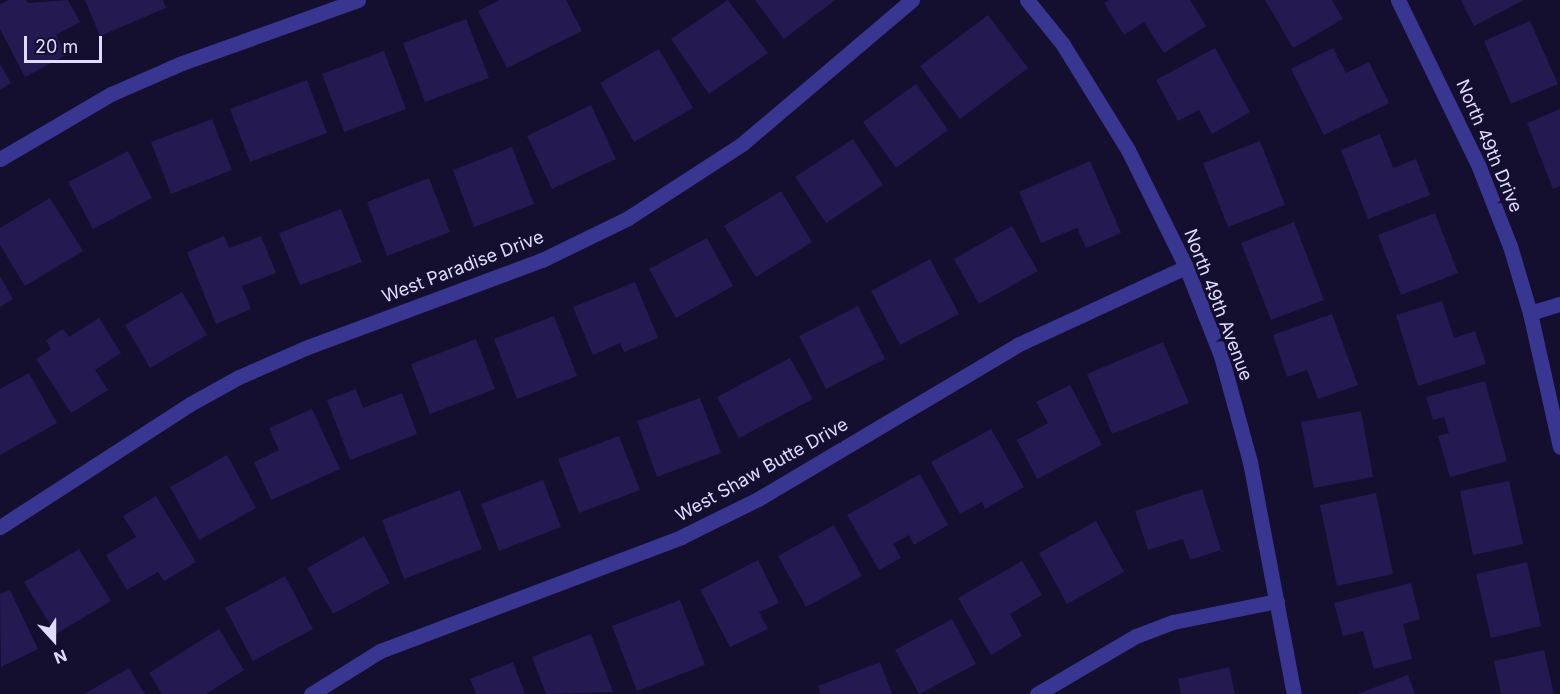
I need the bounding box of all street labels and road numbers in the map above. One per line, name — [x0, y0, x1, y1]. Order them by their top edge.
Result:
street label: North 49th Drive — [1451, 76, 1527, 216]
street label: West Paradise Drive — [379, 226, 547, 308]
street label: North 49th Avenue — [1179, 226, 1257, 384]
street label: West Shaw Butte Drive — [672, 414, 852, 526]

